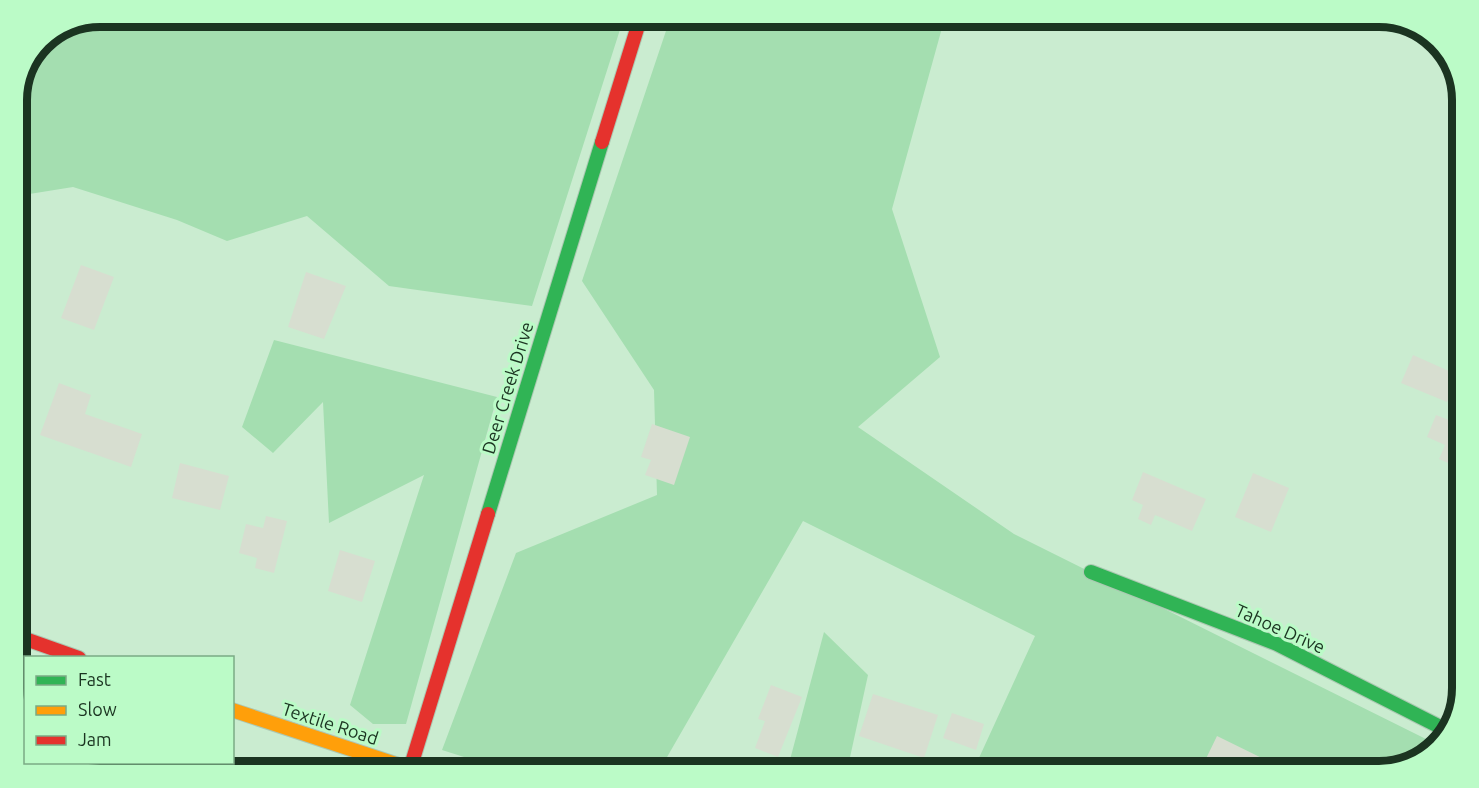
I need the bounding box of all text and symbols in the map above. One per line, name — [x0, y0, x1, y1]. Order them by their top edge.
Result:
street label: Deer Creek Drive — [477, 319, 537, 456]
street label: Tahoe Drive — [1232, 599, 1328, 657]
legend — [24, 656, 234, 764]
text: Fast — [78, 669, 111, 689]
street label: Textile Road — [280, 698, 381, 748]
text: Slow — [78, 699, 117, 719]
text: Jam — [78, 729, 112, 749]

